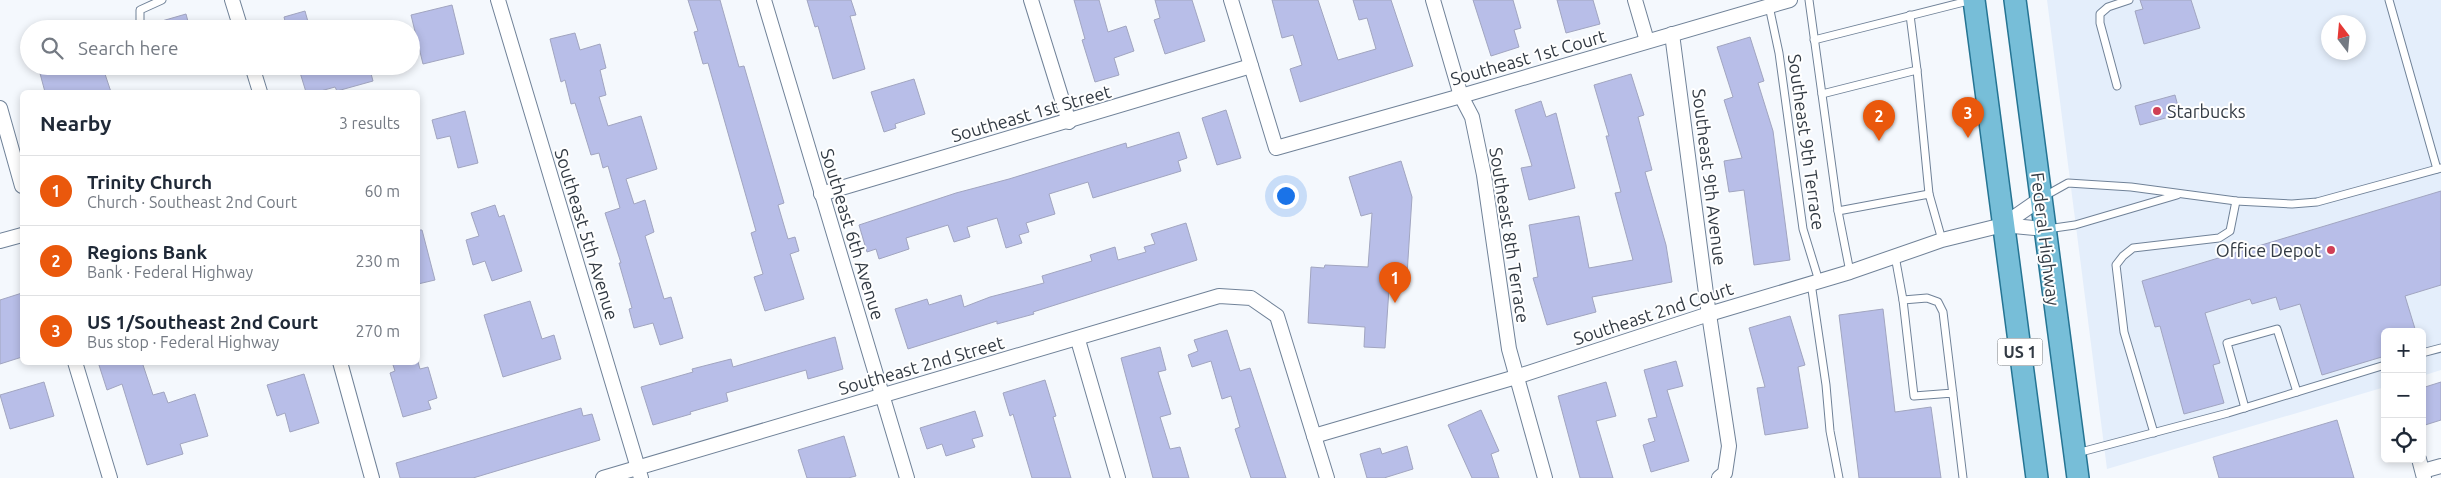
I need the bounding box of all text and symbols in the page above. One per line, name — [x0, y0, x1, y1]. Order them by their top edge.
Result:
north arrow — [2321, 15, 2366, 60]
search box — [20, 20, 420, 75]
street label: Southeast 1st Court — [1448, 25, 1608, 89]
icon: search — [38, 34, 66, 62]
text: Search here — [78, 37, 178, 59]
street label: Southeast 9th Terrace — [1785, 53, 1829, 231]
street label: Southeast 1st Street — [949, 81, 1113, 145]
street label: Southeast 9th Avenue — [1689, 87, 1731, 267]
pin: 3 — [1952, 97, 1984, 138]
pin: 2 — [1863, 100, 1895, 141]
place label: Starbucks — [2167, 101, 2246, 121]
marker: Starbucks — [2151, 105, 2163, 117]
text: Nearby — [40, 111, 111, 135]
text: 3 results — [339, 114, 400, 132]
street label: Southeast 5th Avenue — [551, 146, 623, 322]
street label: Southeast 6th Avenue — [817, 146, 889, 322]
street label: Southeast 8th Terrace — [1486, 146, 1534, 324]
text: Trinity Church — [87, 171, 212, 193]
street label: Federal Highway — [2028, 171, 2064, 307]
text: 1 — [51, 182, 61, 200]
text: 60 m — [364, 182, 400, 200]
your location — [1273, 183, 1299, 209]
text: Church · Southeast 2nd Court — [87, 193, 297, 211]
place label: Office Depot — [2216, 240, 2321, 260]
text: Regions Bank — [87, 241, 207, 263]
marker: Office Depot — [2325, 244, 2337, 256]
text: 2 — [51, 252, 61, 270]
text: 230 m — [355, 252, 400, 270]
pin: 1 — [1379, 262, 1411, 303]
text: Bank · Federal Highway — [87, 263, 253, 281]
street label: Southeast 2nd Court — [1571, 278, 1735, 348]
text: US 1/Southeast 2nd Court — [87, 311, 318, 333]
text: 3 — [51, 322, 61, 340]
text: 270 m — [355, 322, 400, 340]
map controls — [2381, 328, 2426, 463]
button: + — [2381, 328, 2426, 373]
street label: Southeast 2nd Street — [836, 332, 1006, 398]
text: Bus stop · Federal Highway — [87, 333, 279, 351]
road number: US 1 — [1998, 338, 2042, 366]
button: − — [2381, 373, 2426, 418]
button: locate — [2381, 418, 2426, 463]

